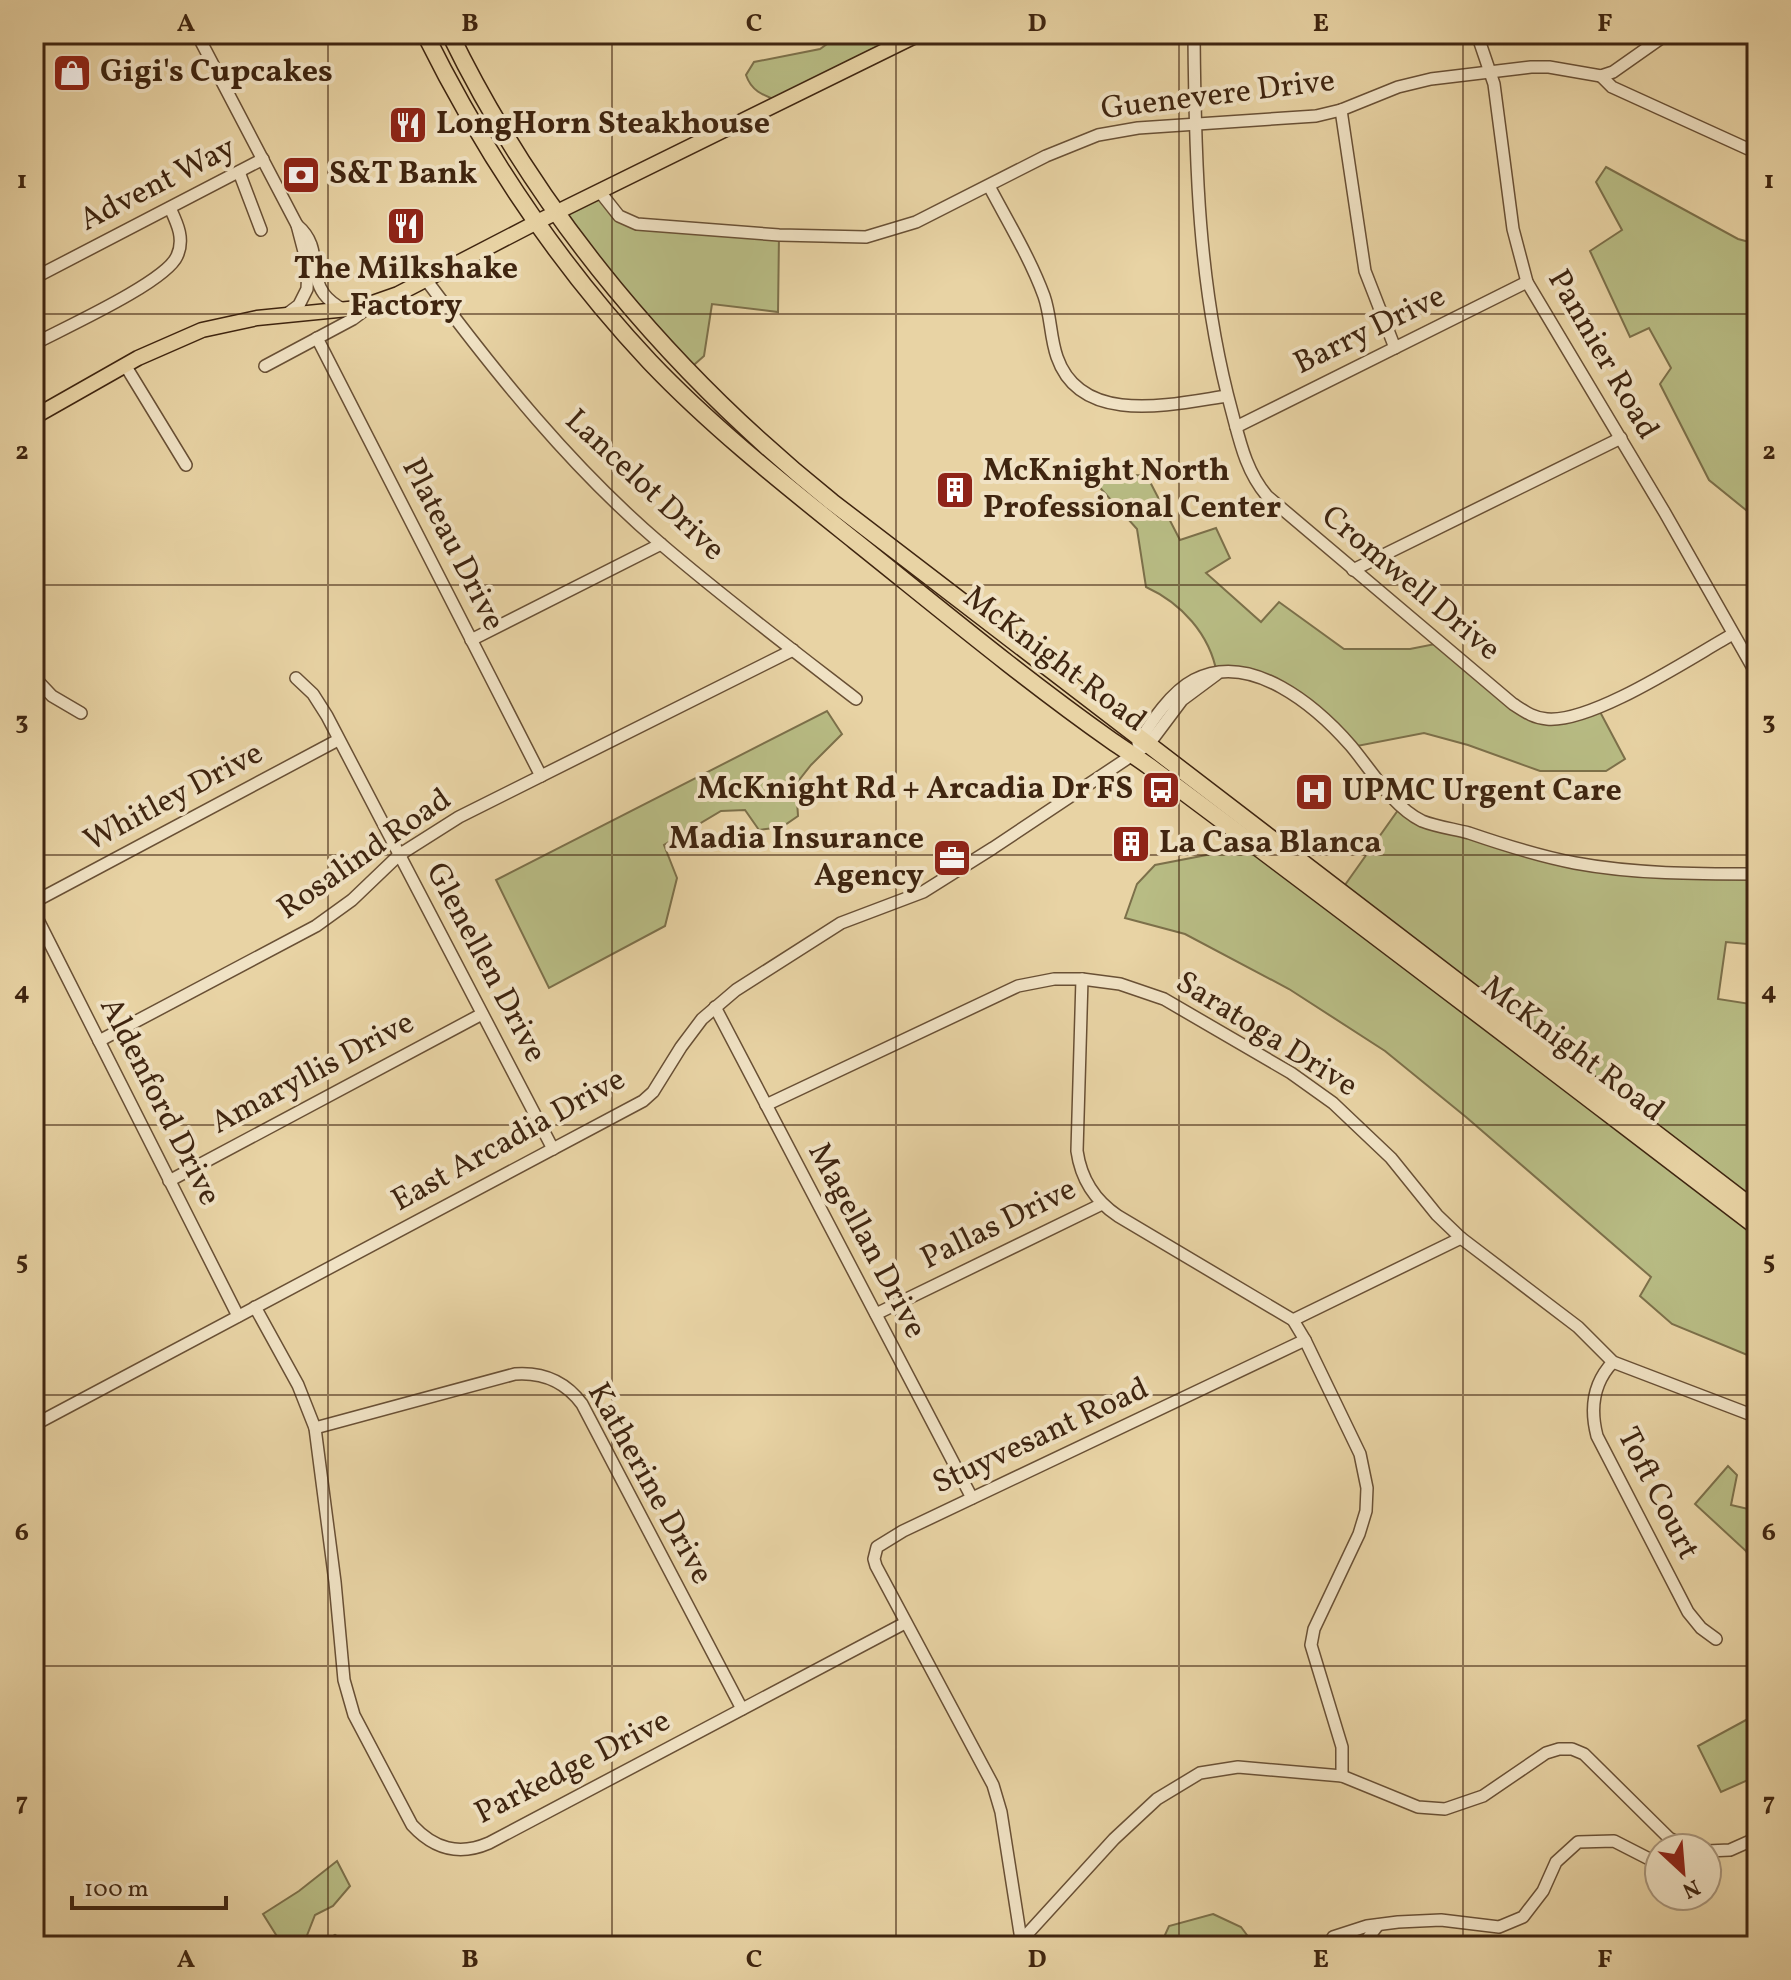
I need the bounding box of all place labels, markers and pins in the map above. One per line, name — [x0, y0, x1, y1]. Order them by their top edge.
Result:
place label: Gigi's Cupcakes — [100, 51, 333, 95]
shop icon: Gigi's Cupcakes — [51, 52, 93, 94]
place label: LongHorn Steakhouse — [436, 103, 770, 147]
restaurant icon: LongHorn Steakhouse — [387, 104, 429, 146]
place label: S&T Bank — [329, 153, 477, 197]
bank icon: S&T Bank — [280, 154, 322, 196]
restaurant icon: The Milkshake Factory — [385, 205, 427, 247]
place label: The Milkshake Factory — [294, 248, 518, 329]
place label: McKnight North Professional Center — [983, 450, 1281, 531]
building icon: McKnight North Professional Center — [934, 469, 976, 511]
place label: McKnight Rd + Arcadia Dr FS — [697, 768, 1133, 812]
bus stop icon: McKnight Rd + Arcadia Dr FS — [1140, 769, 1182, 811]
place label: UPMC Urgent Care — [1342, 770, 1622, 814]
hospital icon: UPMC Urgent Care — [1293, 771, 1335, 813]
place label: Madia Insurance Agency — [669, 818, 924, 899]
place label: La Casa Blanca — [1159, 822, 1382, 866]
building icon: La Casa Blanca — [1110, 823, 1152, 865]
office icon: Madia Insurance Agency — [931, 837, 973, 879]

